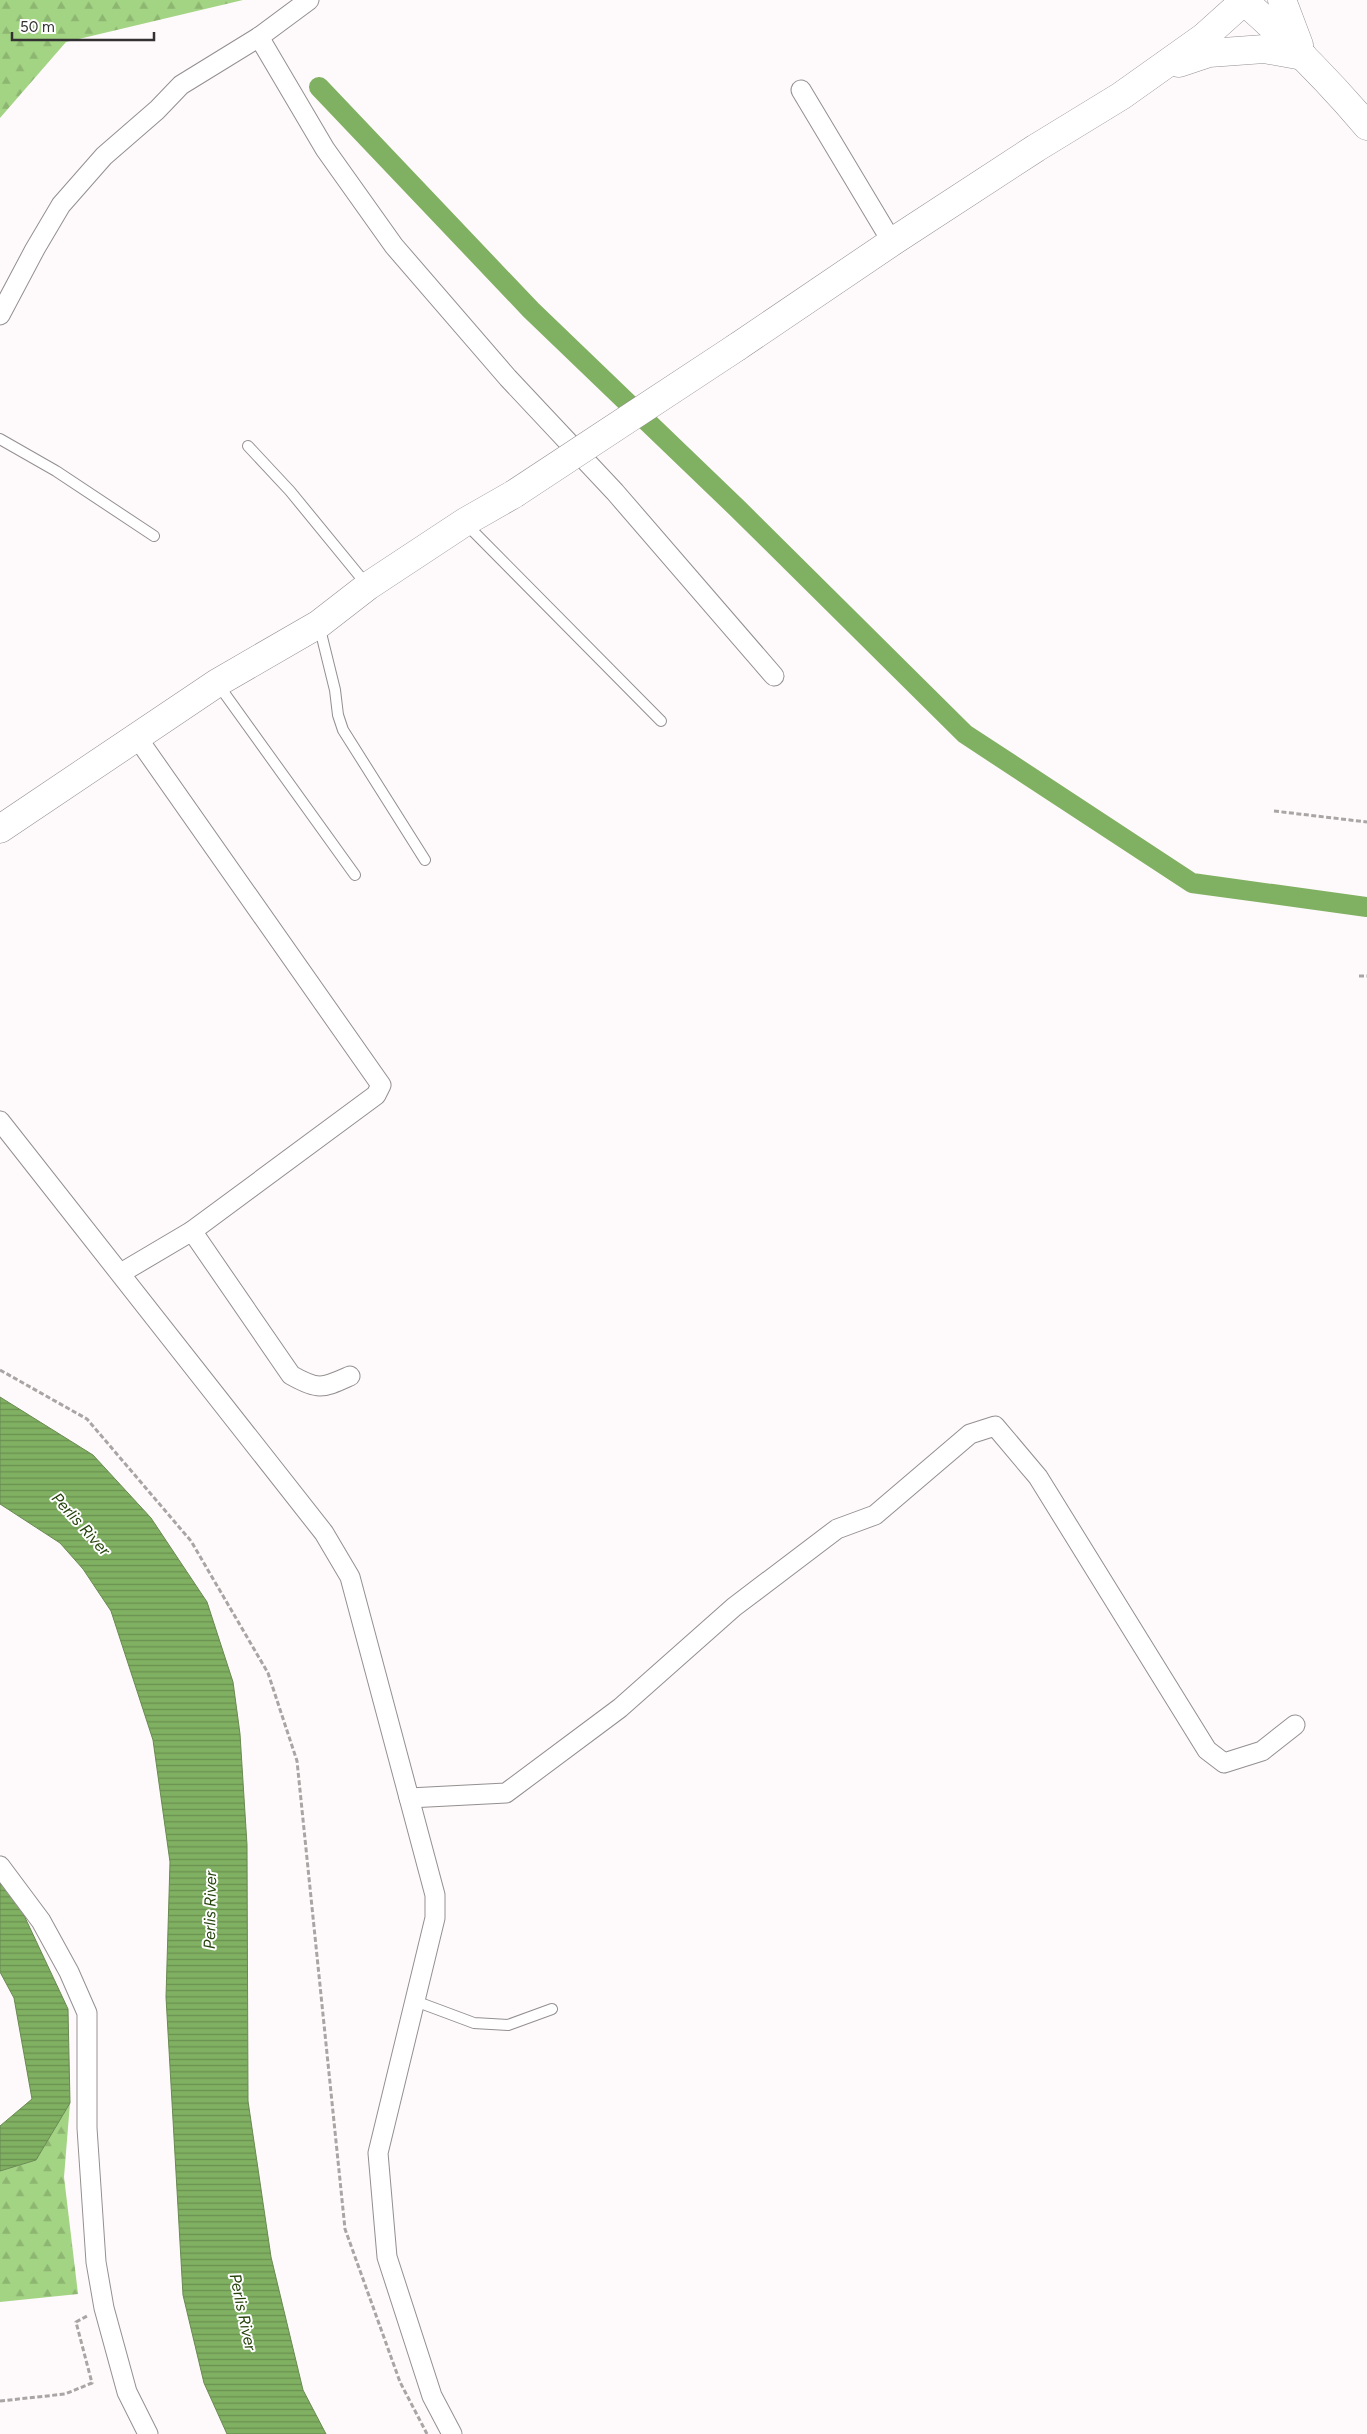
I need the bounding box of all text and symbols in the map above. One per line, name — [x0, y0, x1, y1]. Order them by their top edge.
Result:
scale bar — [12, 10, 155, 42]
text: 50 m — [20, 18, 55, 36]
water label: Perlis River — [48, 1489, 115, 1560]
water label: Perlis River — [200, 1870, 220, 1949]
water label: Perlis River — [226, 2272, 261, 2353]

